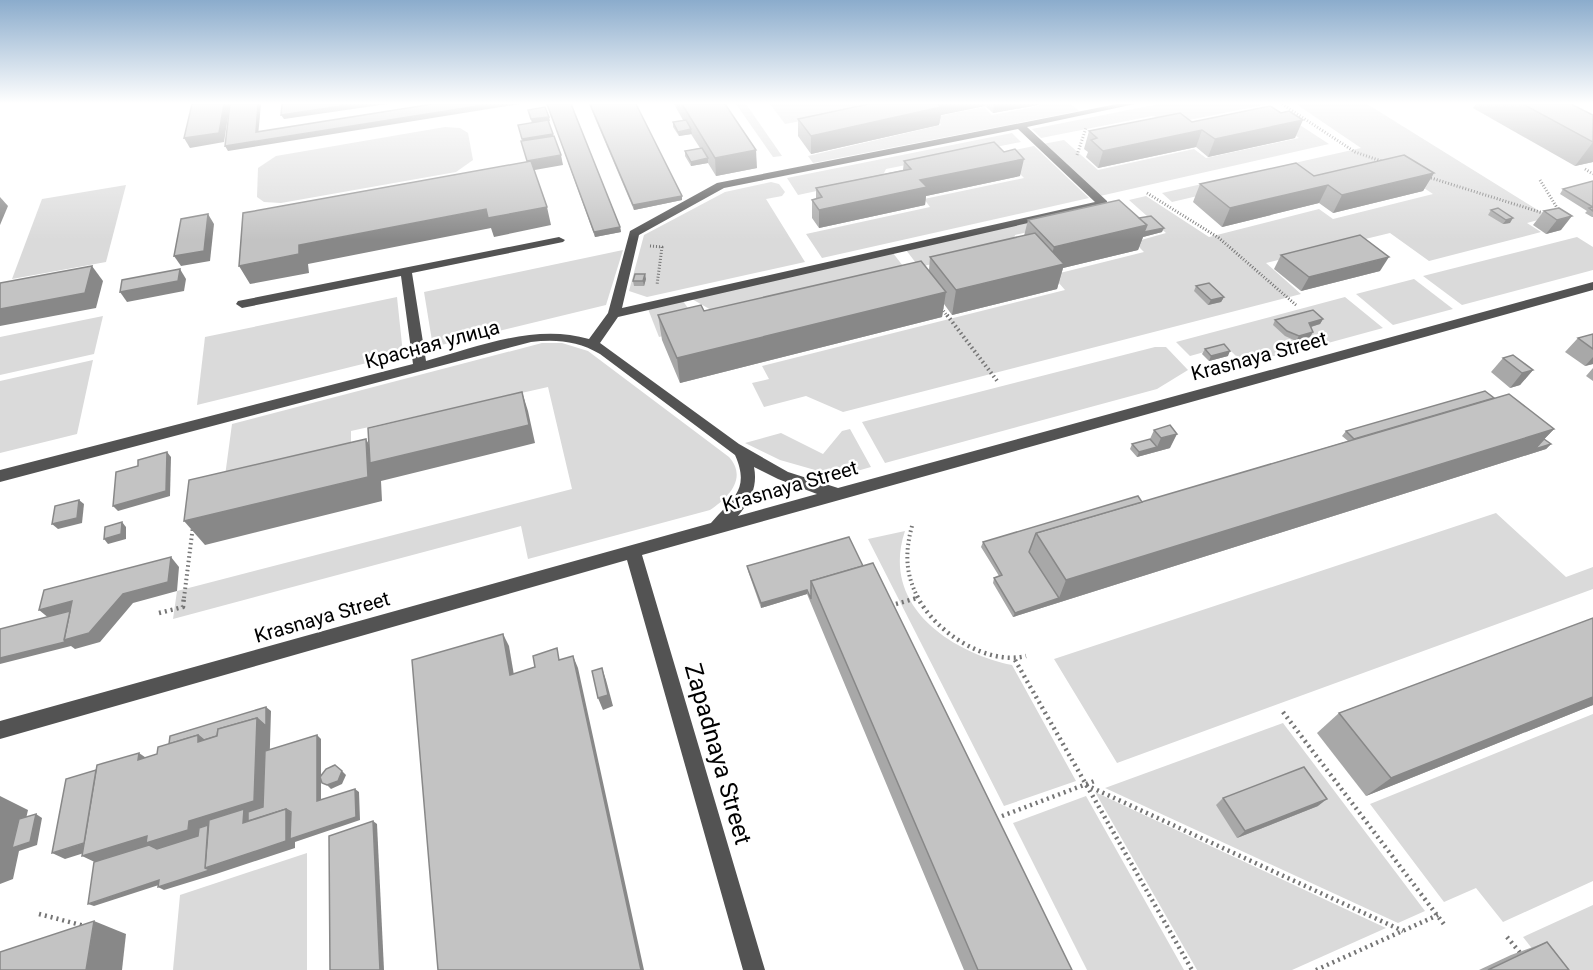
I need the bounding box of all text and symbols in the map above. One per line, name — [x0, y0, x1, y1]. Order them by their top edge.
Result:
street label: Красная улица — [362, 314, 502, 374]
street label: Krasnaya Street — [1188, 326, 1330, 386]
street label: Krasnaya Street — [719, 455, 861, 517]
street label: Krasnaya Street — [251, 586, 393, 648]
street label: Zapadnaya Street — [679, 660, 757, 848]

